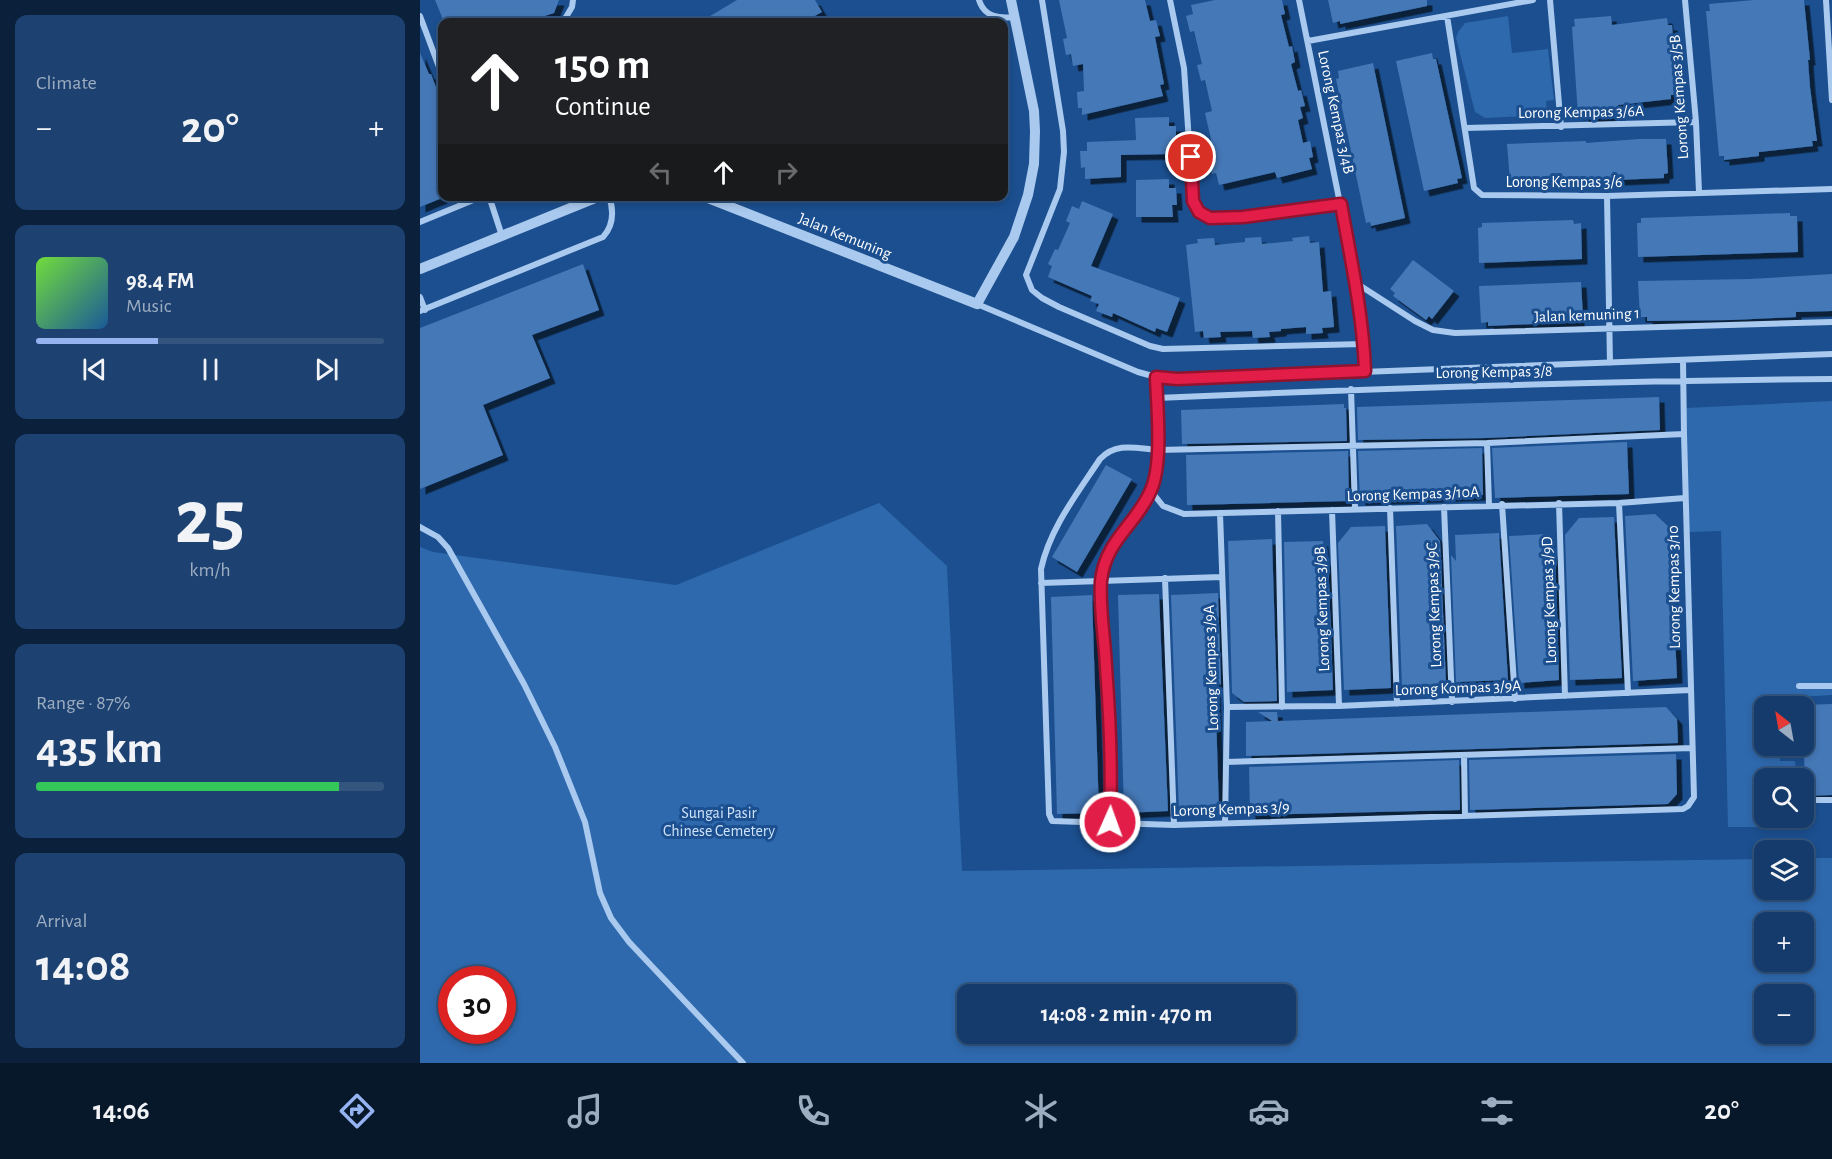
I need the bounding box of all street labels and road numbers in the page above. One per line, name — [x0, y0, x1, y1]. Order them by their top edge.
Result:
street label: Lorong Kempas 3/5B — [1667, 34, 1691, 160]
street label: Lorong Kempas 3/4B — [1315, 49, 1357, 175]
street label: Lorong Kempas 3/6A — [1518, 103, 1644, 121]
street label: Lorong Kempas 3/6 — [1505, 174, 1623, 190]
street label: Jalan Kemuning — [796, 210, 894, 262]
street label: Jalan kemuning 1 — [1534, 305, 1640, 325]
street label: Lorong Kempas 3/8 — [1435, 363, 1553, 381]
street label: Lorong Kempas 3/10A — [1346, 484, 1480, 504]
street label: Lorong Kempas 3/10 — [1665, 525, 1683, 649]
street label: Lorong Kempas 3/9D — [1539, 536, 1559, 664]
street label: Lorong Kempas 3/9C — [1424, 542, 1444, 668]
street label: Lorong Kempas 3/9B — [1312, 546, 1332, 672]
street label: Lorong Kempas 3/9A — [1201, 605, 1221, 731]
street label: Lorong Kompas 3/9A — [1394, 678, 1522, 698]
street label: Lorong Kempas 3/9 — [1172, 799, 1290, 819]

